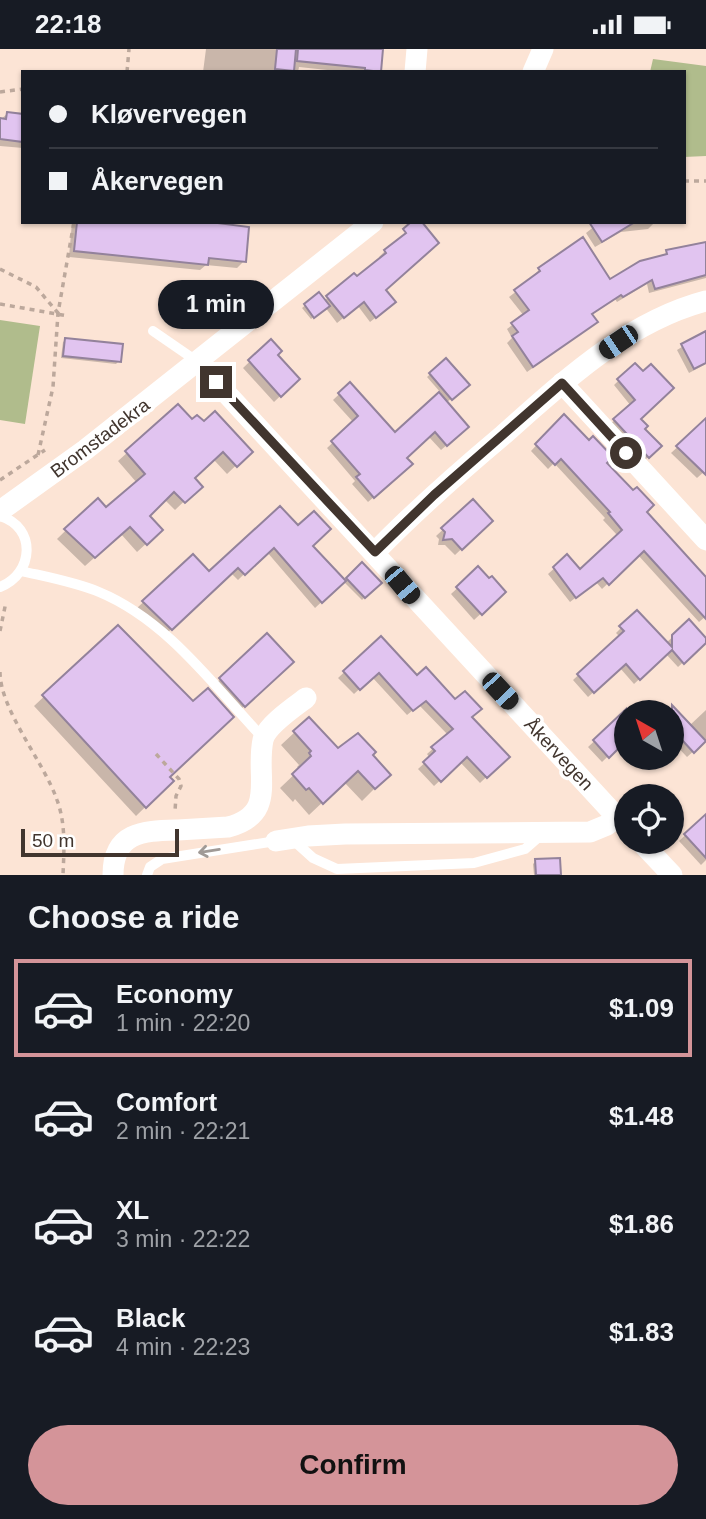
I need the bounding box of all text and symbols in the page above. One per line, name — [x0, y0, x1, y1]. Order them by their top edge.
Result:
text: 22:18 — [35, 9, 102, 39]
text: Kløvervegen — [91, 99, 247, 129]
text: Åkervegen — [91, 166, 224, 196]
callout: 1 min — [158, 281, 274, 329]
text: 1 min — [186, 291, 246, 317]
car — [595, 322, 642, 362]
route end — [200, 366, 232, 398]
street label: Bromstadekra — [46, 394, 154, 482]
route start — [610, 437, 642, 469]
car — [381, 562, 424, 608]
car — [478, 668, 523, 714]
north arrow — [614, 700, 684, 770]
map controls — [614, 700, 684, 854]
street label: Åkervegen — [520, 714, 598, 794]
button: locate — [614, 784, 684, 854]
scale bar — [21, 826, 178, 858]
text: 50 m — [32, 830, 74, 851]
one-way arrow — [198, 845, 221, 858]
text: Choose a ride — [28, 899, 240, 935]
icon: car — [32, 977, 95, 1040]
text: Economy — [116, 979, 233, 1009]
text: $1.09 — [609, 993, 674, 1023]
text: 1 min · 22:20 — [116, 1010, 250, 1036]
icon: car — [32, 1085, 95, 1148]
text: Comfort — [116, 1087, 217, 1117]
text: $1.48 — [609, 1101, 674, 1131]
text: 2 min · 22:21 — [116, 1118, 250, 1144]
icon: car — [32, 1193, 95, 1256]
text: XL — [116, 1195, 149, 1225]
text: $1.86 — [609, 1209, 674, 1239]
text: 3 min · 22:22 — [116, 1226, 250, 1252]
icon: car — [32, 1301, 95, 1364]
text: Black — [116, 1303, 185, 1333]
text: $1.83 — [609, 1317, 674, 1347]
text: 4 min · 22:23 — [116, 1334, 250, 1360]
button: Confirm — [28, 1425, 678, 1505]

